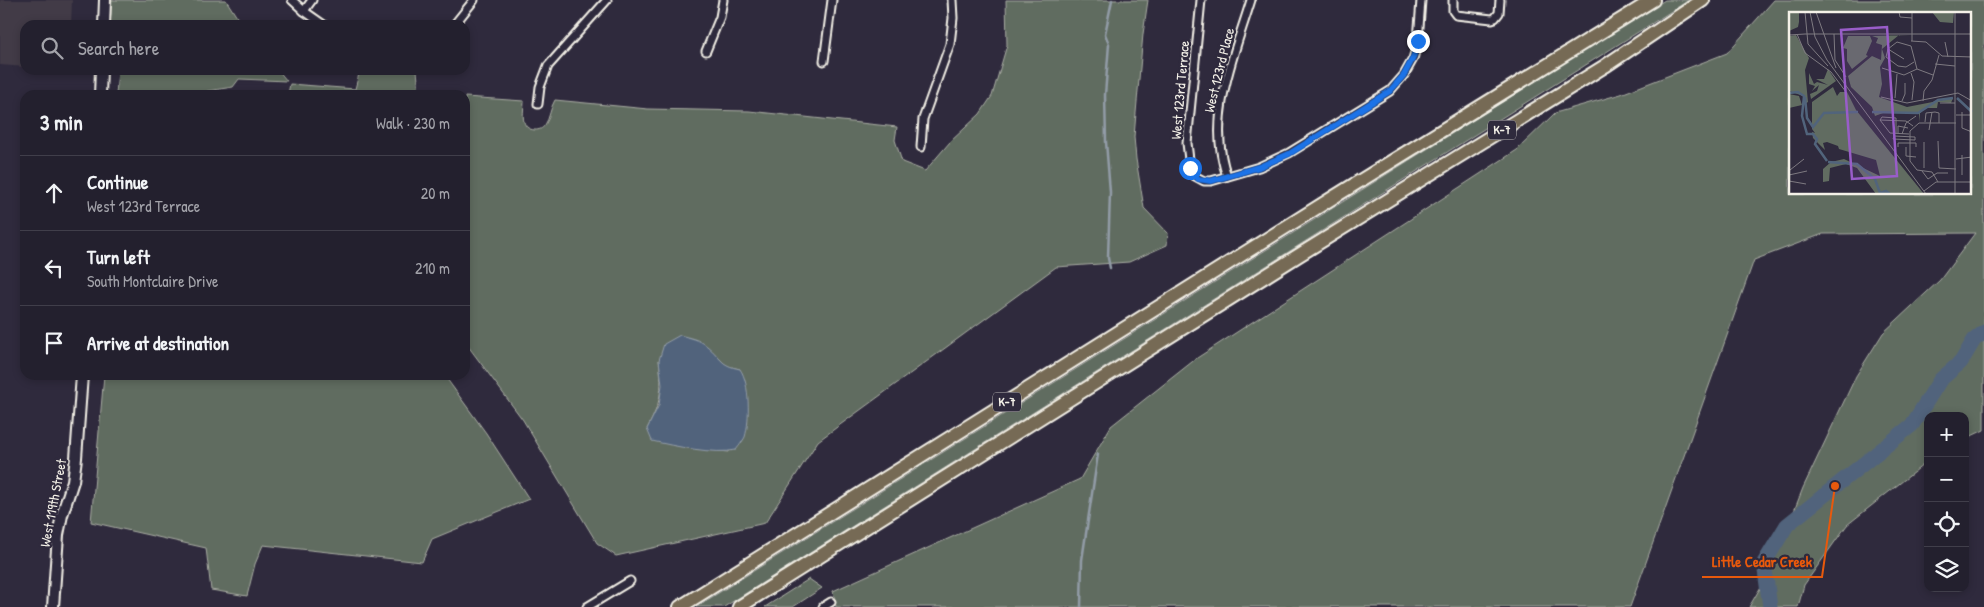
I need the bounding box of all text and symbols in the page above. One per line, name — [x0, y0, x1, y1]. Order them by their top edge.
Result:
inset map — [1789, 12, 1972, 195]
search box — [20, 20, 470, 75]
street label: West 123rd Place — [1199, 25, 1238, 114]
route end — [1407, 30, 1430, 53]
icon: search — [38, 34, 66, 62]
text: Search here — [78, 35, 159, 61]
street label: West 123rd Terrace — [1166, 39, 1193, 140]
text: 3 min — [40, 108, 83, 137]
text: Walk · 230 m — [376, 112, 450, 134]
road number: K-7 — [1488, 120, 1516, 140]
route start — [1179, 157, 1202, 180]
text: Continue — [87, 169, 148, 195]
icon: ahead — [40, 179, 68, 207]
text: 20 m — [421, 182, 450, 204]
text: West 123rd Terrace — [87, 195, 200, 217]
text: Turn left — [87, 244, 150, 270]
icon: left — [40, 254, 68, 282]
text: 210 m — [415, 257, 450, 279]
text: South Montclaire Drive — [87, 270, 218, 292]
icon: arrive — [40, 329, 68, 357]
text: Arrive at destination — [87, 330, 229, 356]
road number: K-7 — [993, 392, 1021, 412]
map controls — [1924, 412, 1969, 592]
button: + — [1924, 412, 1969, 457]
street label: West 119th Street — [35, 457, 70, 549]
button: − — [1924, 457, 1969, 502]
button: locate — [1924, 502, 1969, 547]
callout: Little Cedar Creek — [1702, 547, 1822, 577]
button: layers — [1924, 547, 1969, 592]
text: Little Cedar Creek — [1712, 551, 1813, 572]

